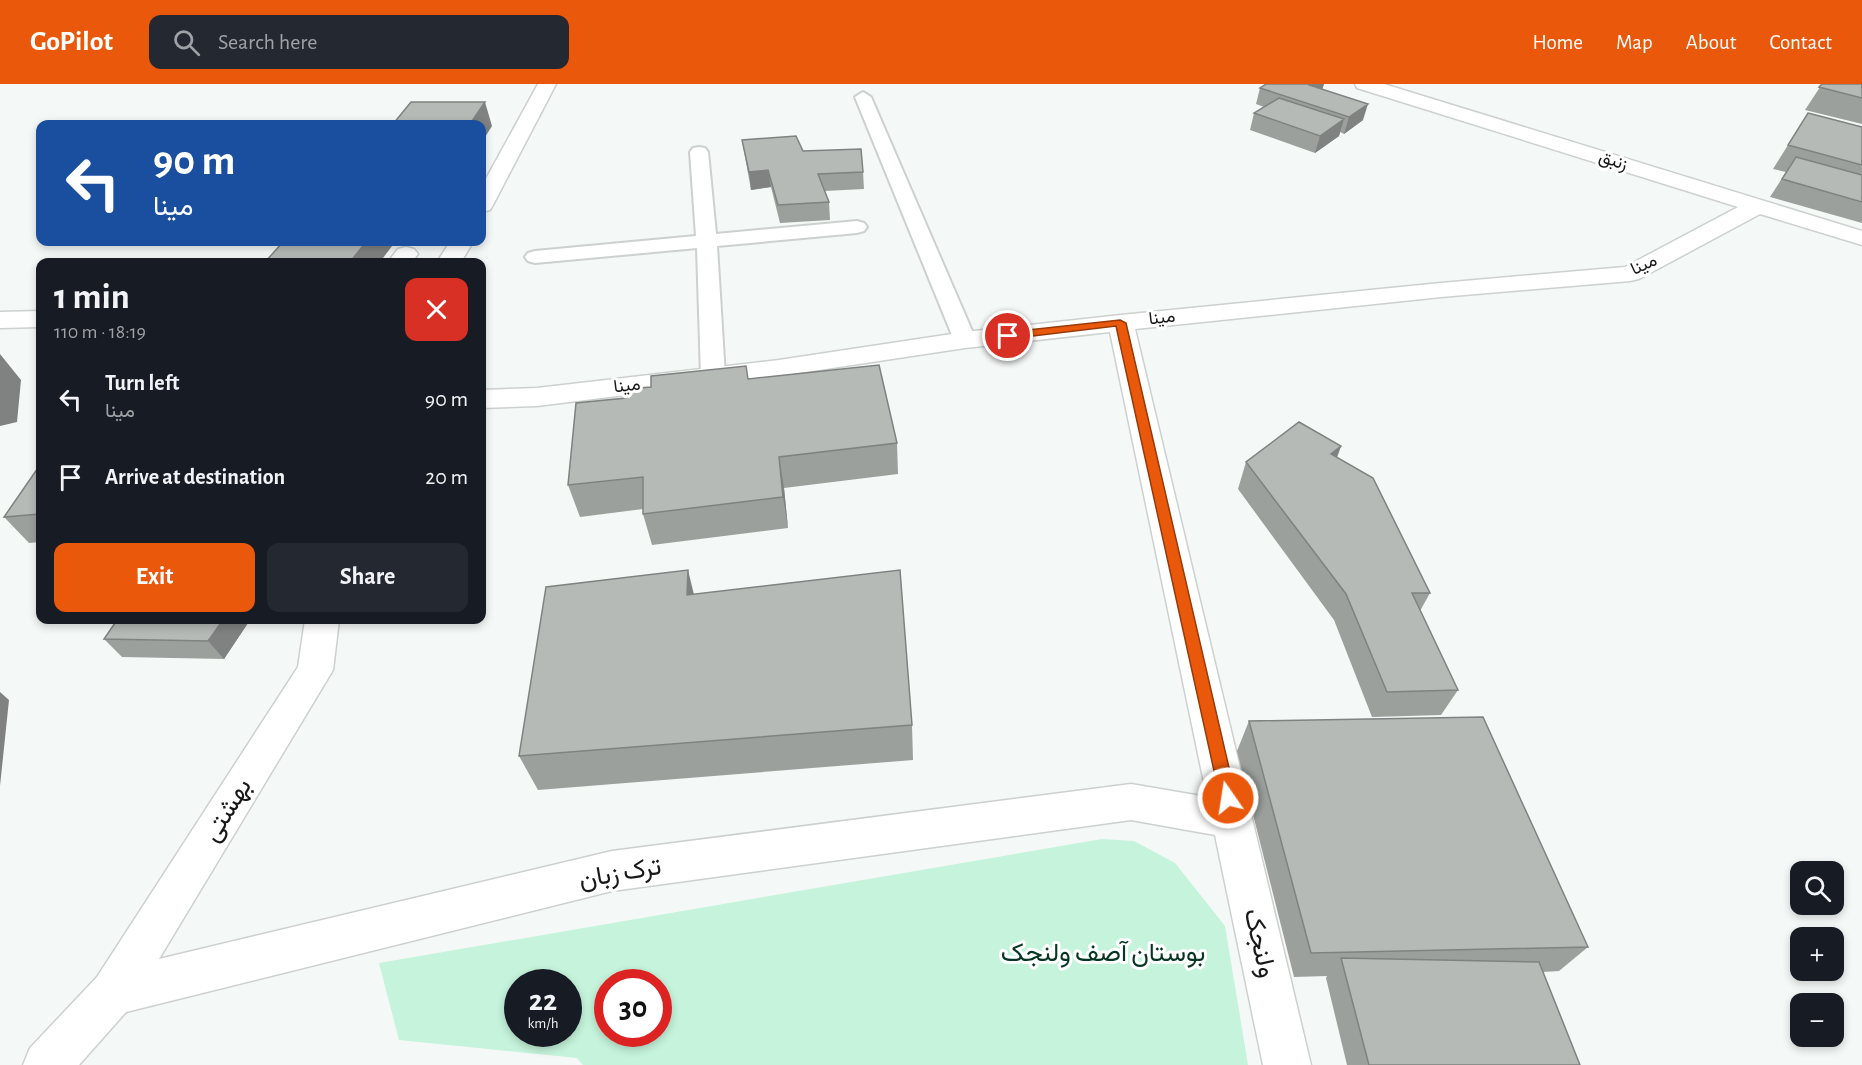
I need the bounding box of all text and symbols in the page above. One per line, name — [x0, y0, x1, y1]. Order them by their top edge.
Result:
search box — [149, 15, 569, 69]
icon: search — [170, 26, 203, 59]
text: GoPilot — [30, 28, 113, 56]
text: Search here — [218, 31, 318, 53]
text: Home — [1532, 32, 1583, 53]
text: Map — [1616, 32, 1653, 53]
text: About — [1686, 32, 1736, 53]
text: Contact — [1769, 32, 1832, 53]
text: 90 m — [153, 140, 235, 182]
icon: left — [54, 144, 132, 222]
street label: زنبق — [1596, 148, 1630, 175]
text: مینا — [153, 193, 193, 220]
street label: مینا — [1628, 251, 1660, 279]
button: close — [405, 278, 468, 341]
text: 1 min — [54, 279, 130, 315]
street label: مینا — [1148, 308, 1176, 328]
pin — [982, 310, 1033, 361]
icon: arrive — [991, 319, 1024, 352]
text: 110 m · 18:19 — [54, 322, 146, 342]
text: Turn left — [105, 372, 179, 394]
street label: مینا — [613, 375, 641, 397]
icon: left — [54, 383, 87, 416]
text: 90 m — [425, 388, 468, 410]
text: مینا — [105, 401, 135, 421]
icon: arrive — [54, 461, 87, 494]
text: Arrive at destination — [105, 466, 285, 488]
text: 20 m — [425, 466, 468, 488]
button: Exit — [54, 543, 255, 612]
button: Share — [267, 543, 468, 612]
position arrow — [1196, 766, 1260, 830]
street label: بهشتی — [198, 774, 258, 847]
street label: ترک زبان — [577, 853, 663, 895]
map controls — [1790, 861, 1844, 1047]
button: search — [1790, 861, 1844, 915]
street label: ولنجک — [1238, 906, 1281, 980]
button: + — [1790, 927, 1844, 981]
park label: بوستان آصف ولنجک — [1001, 940, 1205, 968]
speed limit sign: 30 — [594, 969, 672, 1047]
text: 22 — [529, 986, 557, 1016]
button: − — [1790, 993, 1844, 1047]
text: km/h — [528, 1016, 558, 1031]

